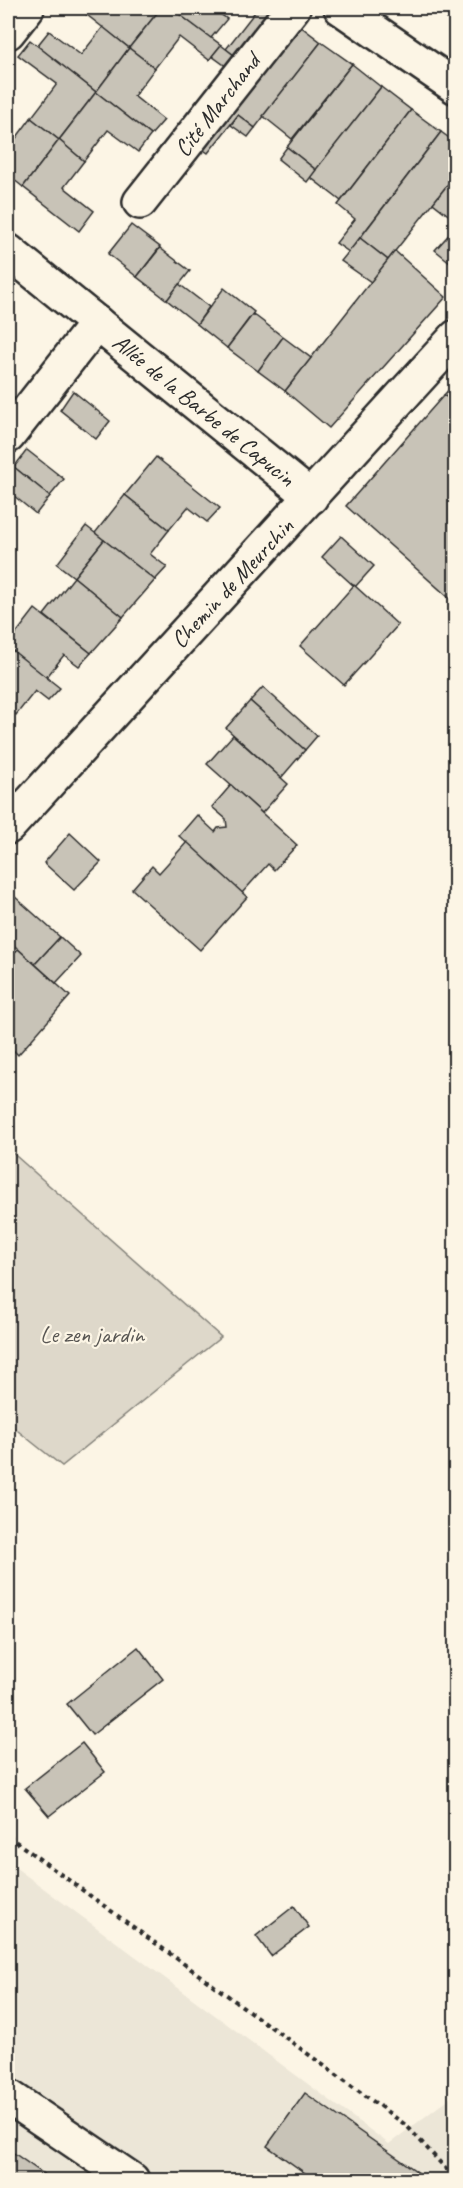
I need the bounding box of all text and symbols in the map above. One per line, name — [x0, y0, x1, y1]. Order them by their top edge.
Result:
street label: Cité Marchand — [167, 45, 269, 163]
street label: Allée de la Barbe de Capucin — [107, 327, 302, 493]
street label: Chemin de Meurchin — [164, 512, 300, 654]
park label: Le zen jardin — [40, 1319, 145, 1349]

